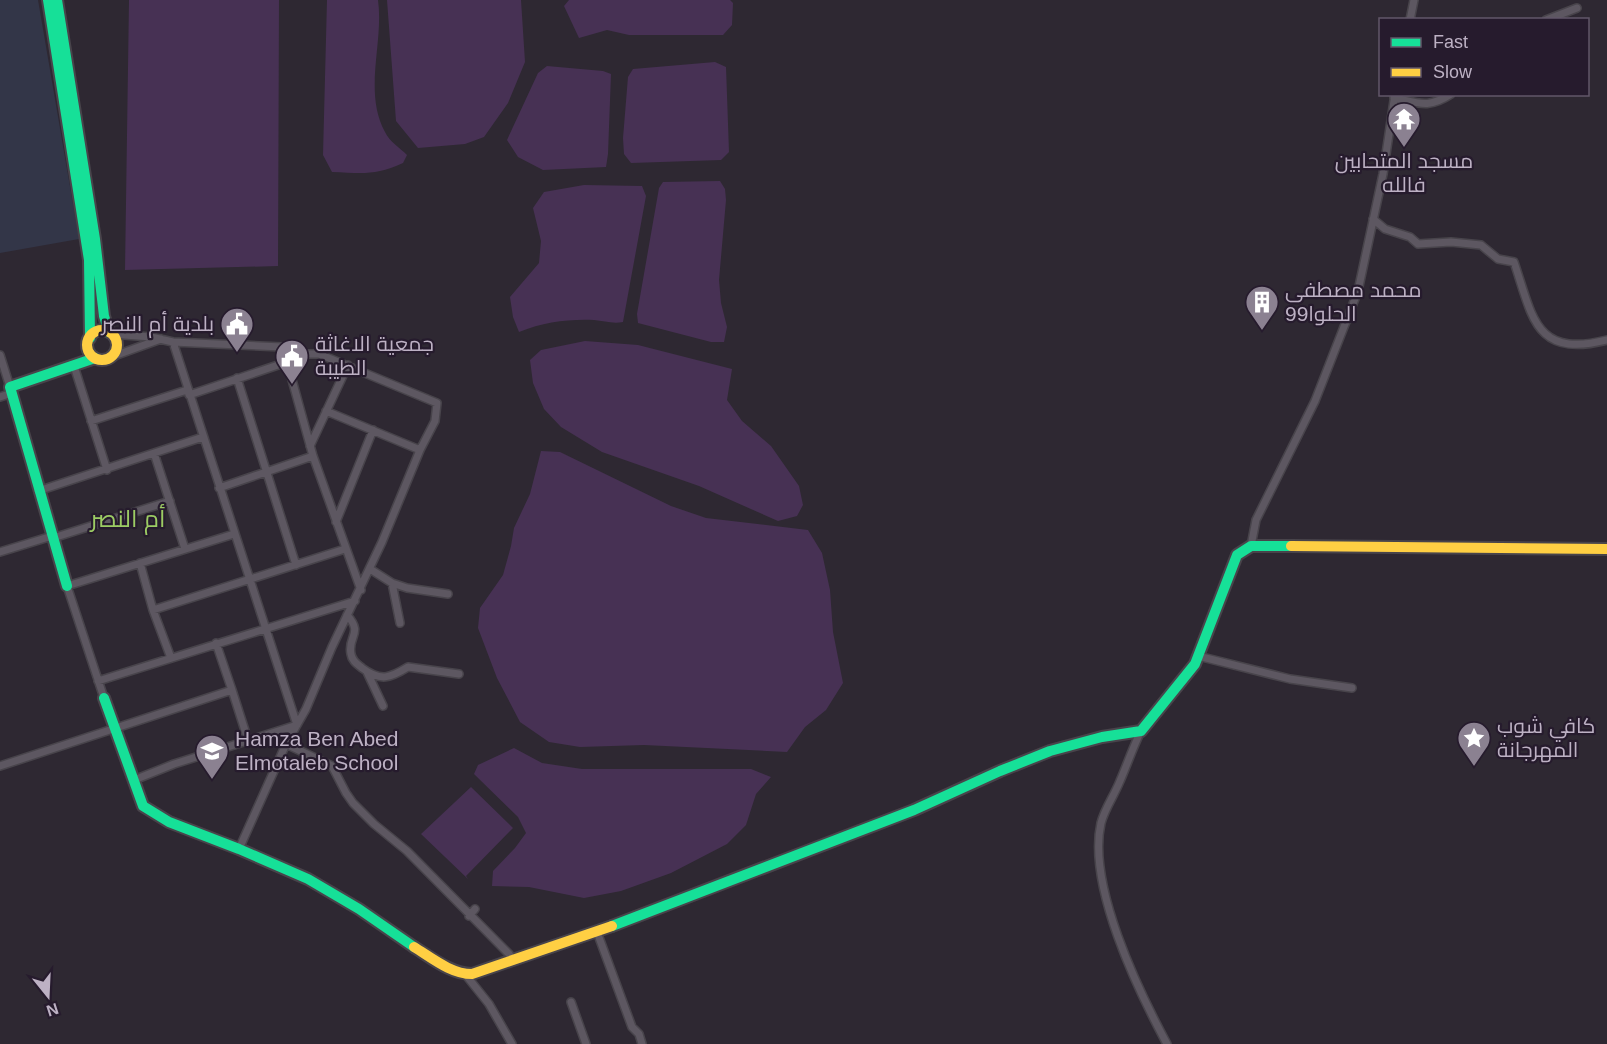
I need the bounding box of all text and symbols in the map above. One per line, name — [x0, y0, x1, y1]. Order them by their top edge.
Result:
legend — [1379, 18, 1589, 96]
text: Fast — [1433, 32, 1468, 52]
text: Slow — [1433, 62, 1473, 82]
temple icon: مسجد المتحابين فالله — [1386, 101, 1422, 148]
place label: مسجد المتحابين فالله — [1335, 149, 1473, 196]
place label: محمد مصطفى الحلوا99 — [1285, 278, 1422, 326]
building icon: محمد مصطفى الحلوا99 — [1244, 284, 1280, 331]
public building icon: بلدية أم النصر — [219, 306, 255, 353]
place label: بلدية أم النصر — [100, 311, 214, 338]
place label: جمعية الاغاثة الطيبة — [315, 332, 434, 379]
public building icon: جمعية الاغاثة الطيبة — [274, 338, 310, 385]
district label: أم النصر — [88, 503, 166, 535]
place label: كافي شوب المهرجانة — [1497, 714, 1595, 763]
place icon: كافي شوب المهرجانة — [1456, 720, 1492, 767]
place label: Hamza Ben Abed Elmotaleb School — [235, 727, 398, 774]
school or university icon: Hamza Ben Abed Elmotaleb School — [194, 733, 230, 780]
north arrow — [18, 966, 78, 1026]
text: N — [44, 1000, 61, 1020]

